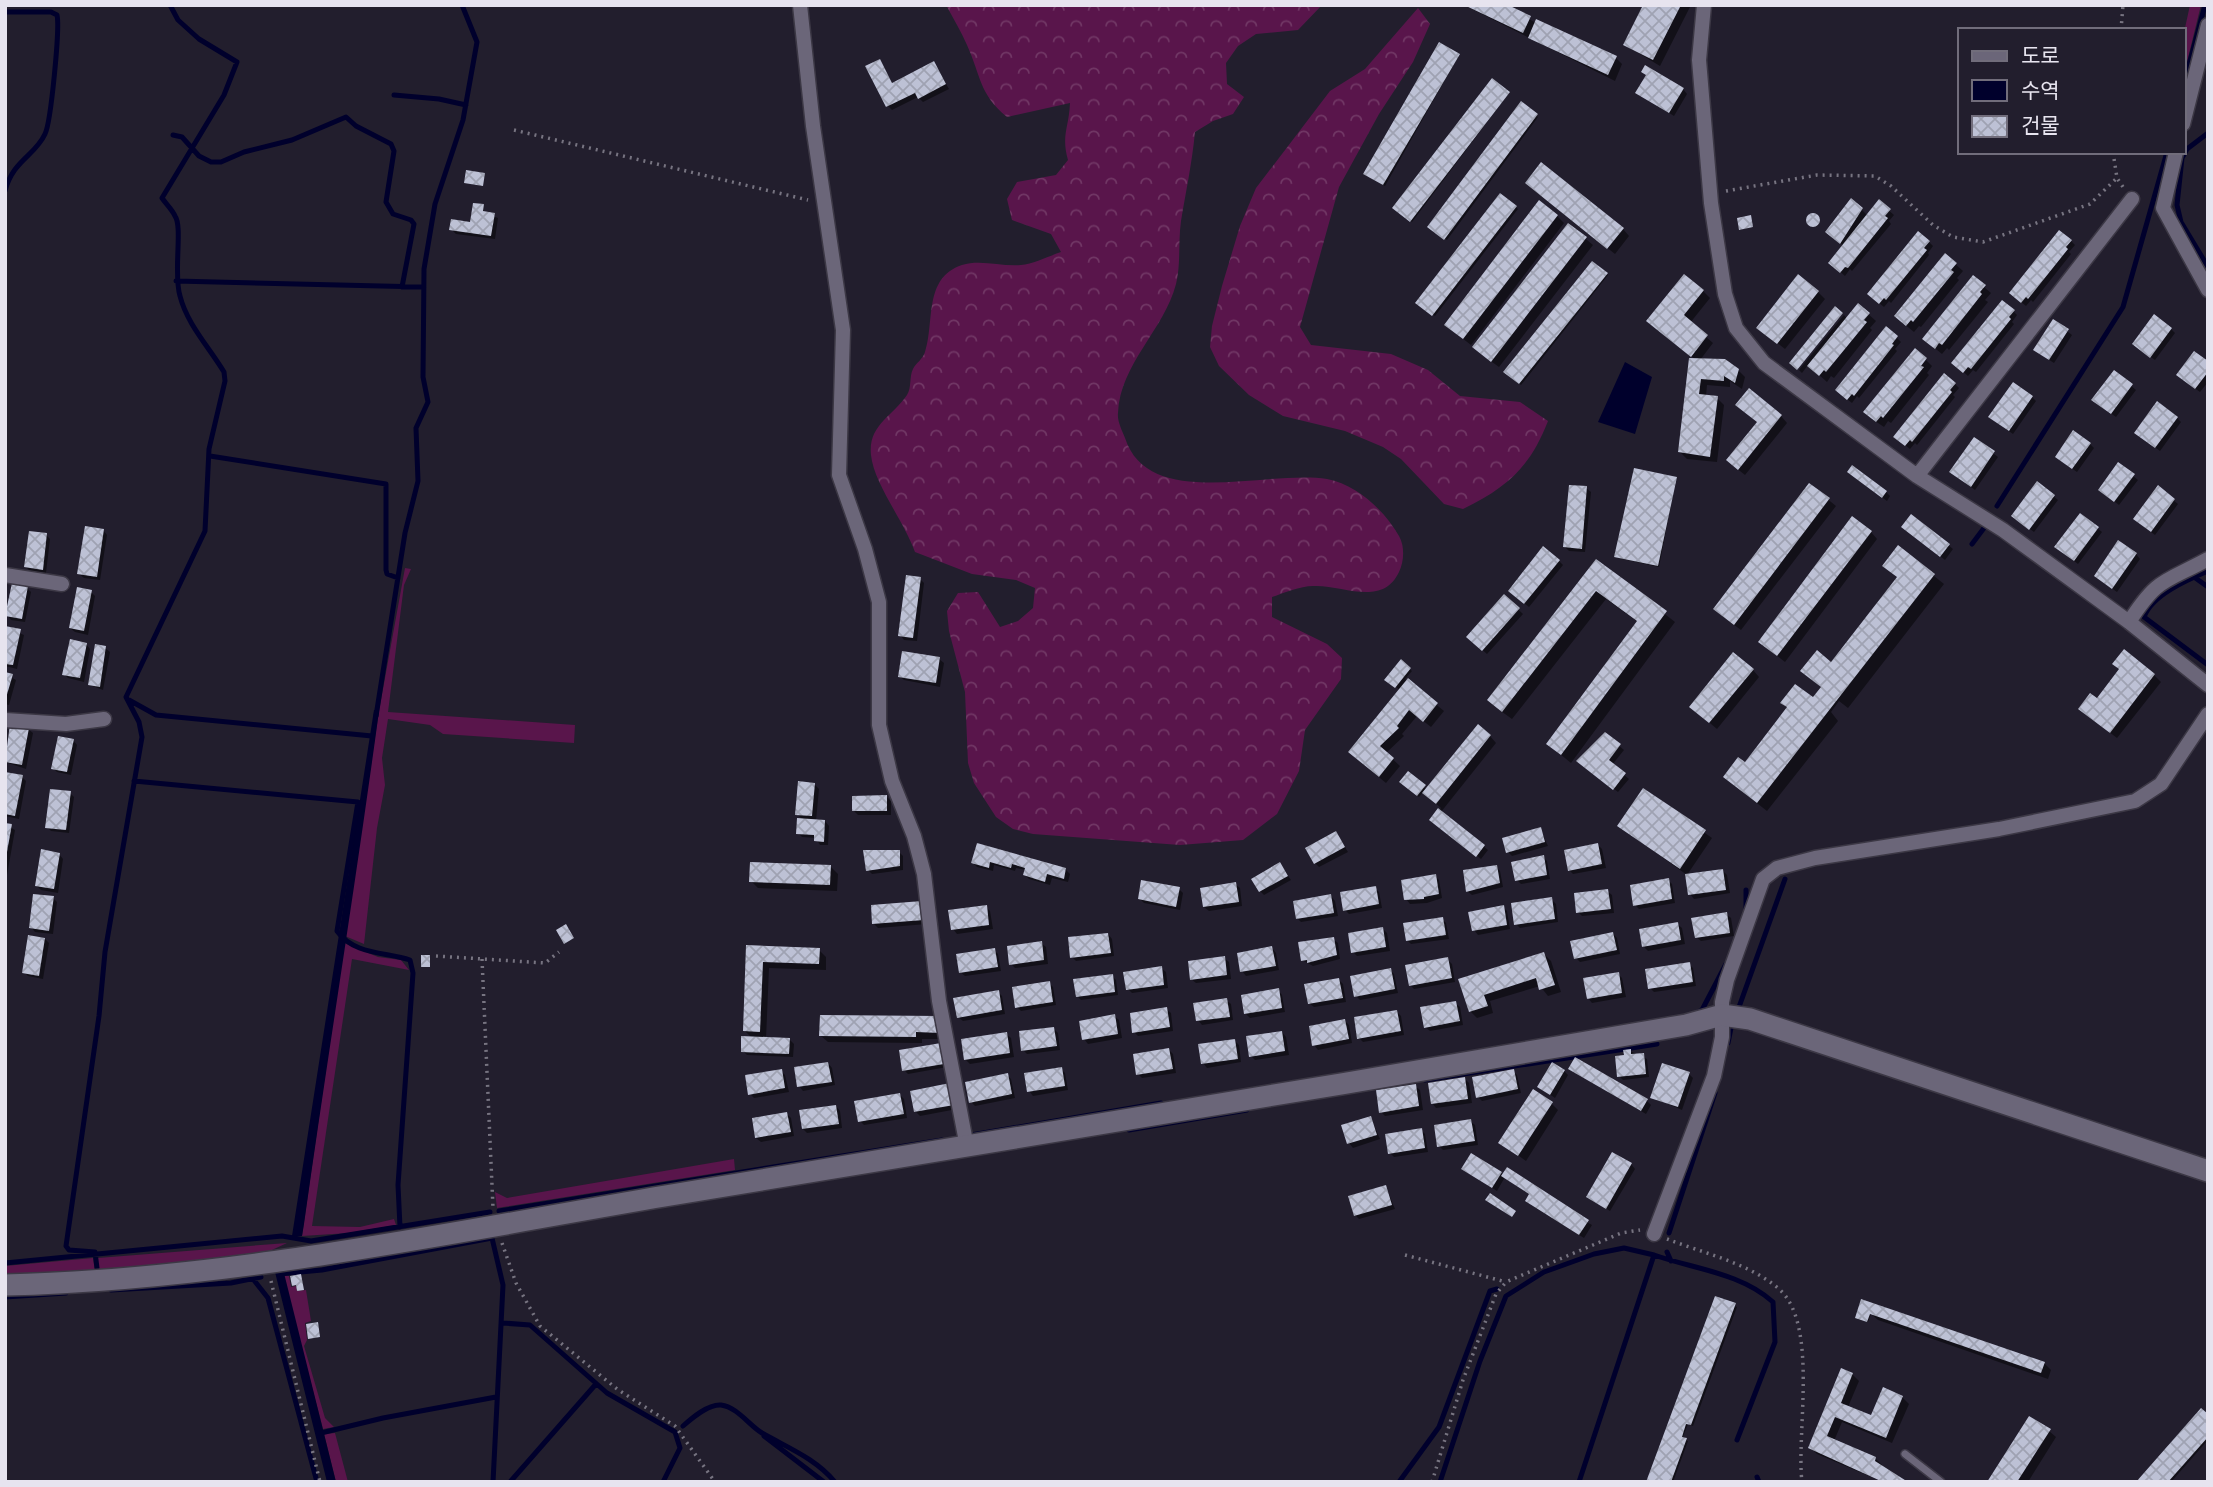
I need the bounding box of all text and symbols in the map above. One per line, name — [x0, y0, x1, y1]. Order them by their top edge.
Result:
legend — [1958, 28, 2185, 154]
text: 도로 — [2021, 43, 2060, 67]
text: 수역 — [2021, 78, 2060, 102]
text: 건물 — [2021, 113, 2060, 137]

